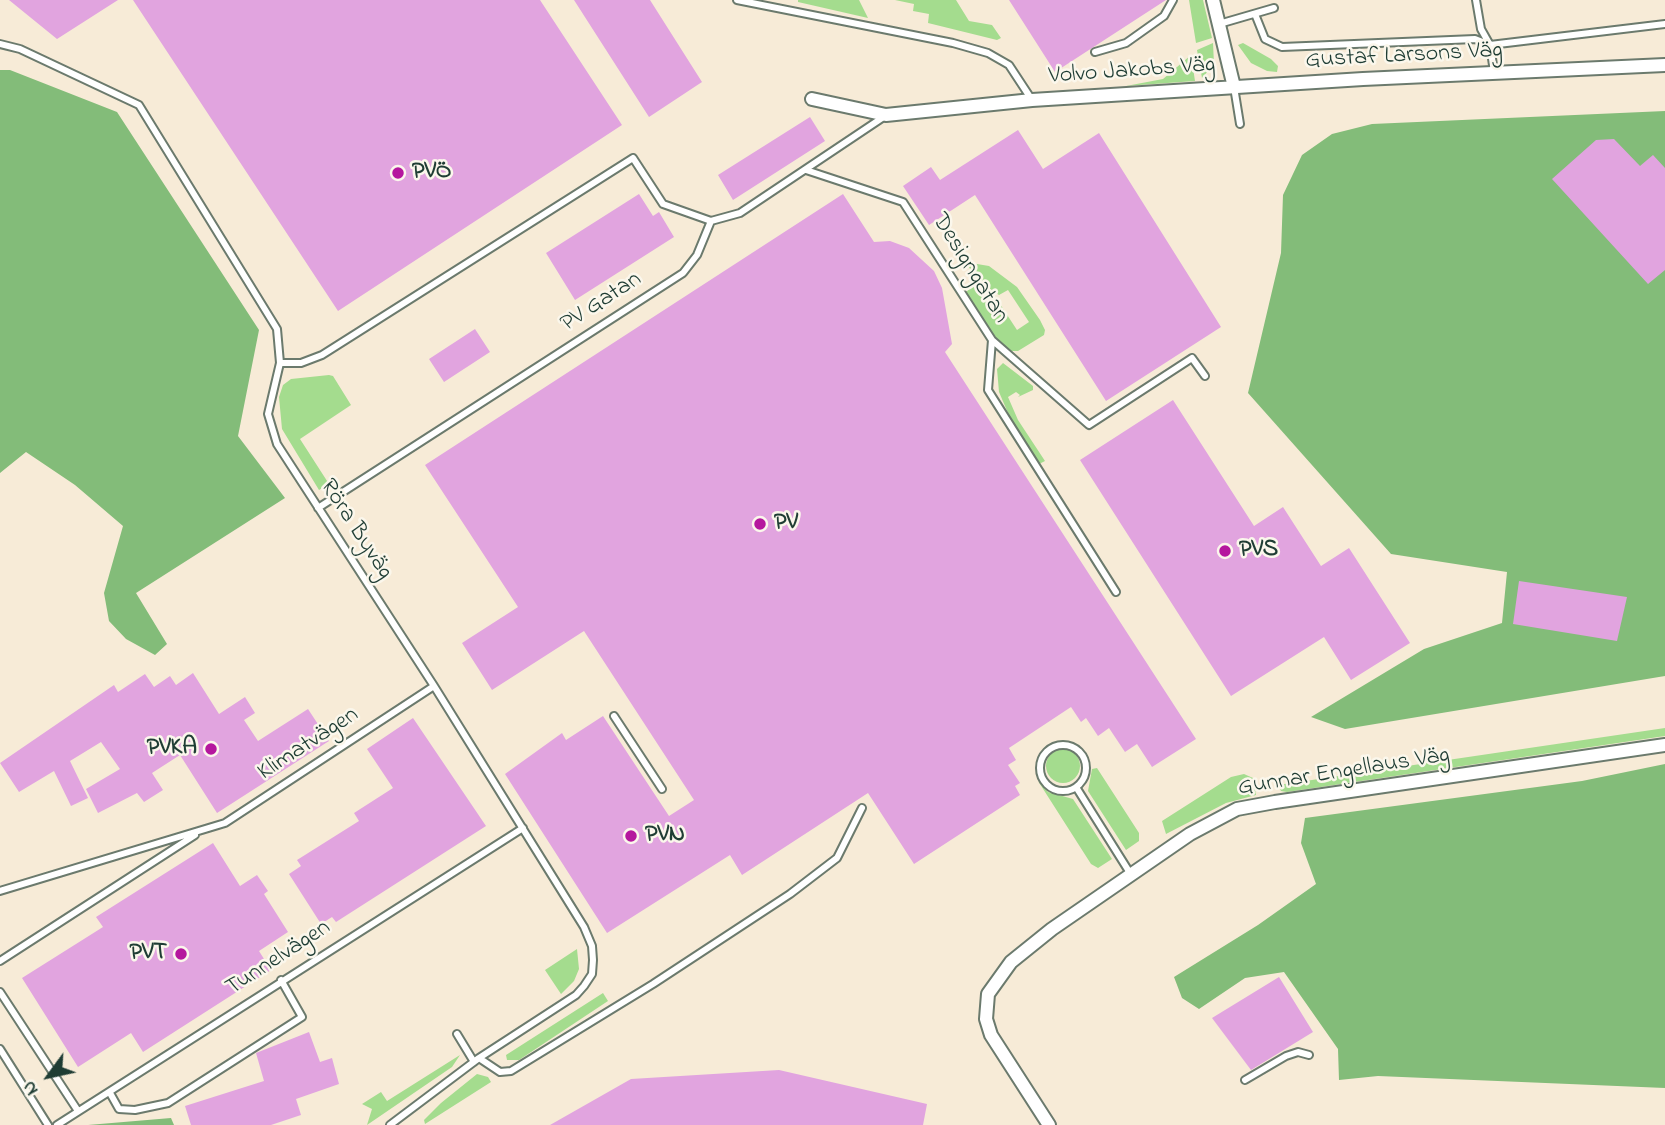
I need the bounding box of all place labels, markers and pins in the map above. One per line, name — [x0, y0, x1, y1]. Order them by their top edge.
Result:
place label: PVÖ — [412, 159, 452, 187]
marker: PVÖ — [390, 165, 406, 181]
place label: PV — [774, 510, 798, 538]
marker: PV — [752, 516, 768, 532]
place label: PVS — [1239, 537, 1278, 565]
marker: PVS — [1217, 543, 1233, 559]
place label: PVKA — [147, 735, 197, 763]
marker: PVKA — [203, 741, 219, 757]
place label: PVN — [645, 822, 685, 850]
marker: PVN — [623, 828, 639, 844]
place label: PVT — [130, 940, 167, 968]
marker: PVT — [173, 946, 189, 962]

